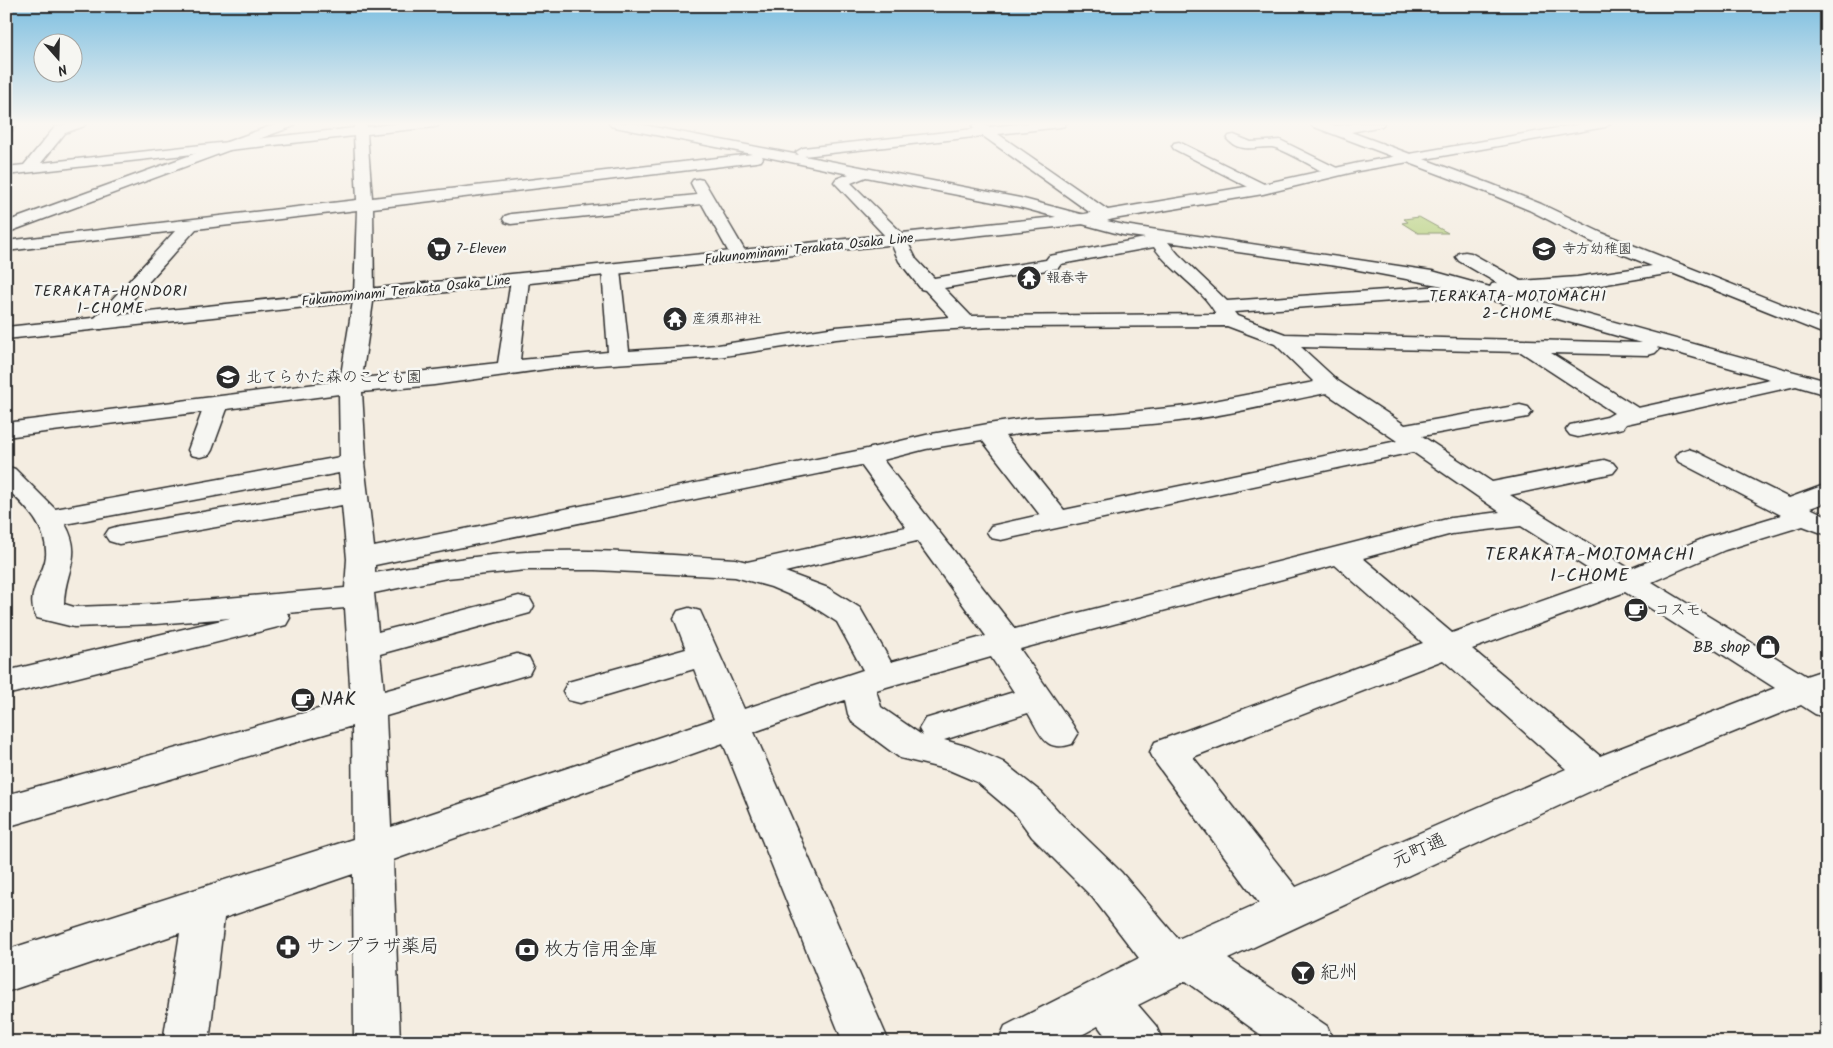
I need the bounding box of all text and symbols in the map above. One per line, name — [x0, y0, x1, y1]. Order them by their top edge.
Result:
north arrow — [32, 32, 82, 82]
text: N — [54, 57, 70, 81]
street label: Fukunominami Terakata Osaka Line — [703, 227, 915, 271]
supermarket icon: 7-Eleven — [426, 236, 452, 262]
school or university icon: 寺方幼稚園 — [1531, 236, 1557, 262]
place label: 7-Eleven — [456, 238, 506, 260]
place label: 寺方幼稚園 — [1562, 238, 1632, 260]
temple icon: 報春寺 — [1016, 265, 1042, 291]
place label: 報春寺 — [1046, 267, 1088, 289]
street label: Fukunominami Terakata Osaka Line — [300, 269, 512, 313]
district label: TERAKATA-HONDORI 1-CHOME — [34, 280, 188, 321]
district label: TERAKATA-MOTOMACHI 2-CHOME — [1429, 285, 1607, 326]
temple icon: 産須那神社 — [662, 306, 688, 332]
place label: 産須那神社 — [692, 308, 762, 330]
school or university icon: 北てらかた森のこども園 — [215, 364, 241, 390]
place label: 北てらかた森のこども園 — [246, 365, 422, 390]
district label: TERAKATA-MOTOMACHI 1-CHOME — [1485, 541, 1695, 591]
cafe icon: コスモ — [1623, 597, 1649, 623]
place label: コスモ — [1654, 598, 1701, 623]
shop icon: BB shop — [1755, 634, 1781, 660]
place label: BB shop — [1693, 635, 1750, 660]
place label: NAK — [320, 685, 356, 715]
cafe icon: NAK — [290, 687, 316, 713]
street label: 元町通 — [1387, 826, 1451, 876]
place label: サンプラザ薬局 — [306, 932, 439, 962]
pharmacy icon: サンプラザ薬局 — [275, 934, 301, 960]
place label: 枚方信用金庫 — [544, 935, 658, 965]
bank icon: 枚方信用金庫 — [514, 937, 540, 963]
place label: 紀州 — [1320, 958, 1358, 988]
bar icon: 紀州 — [1290, 960, 1316, 986]

